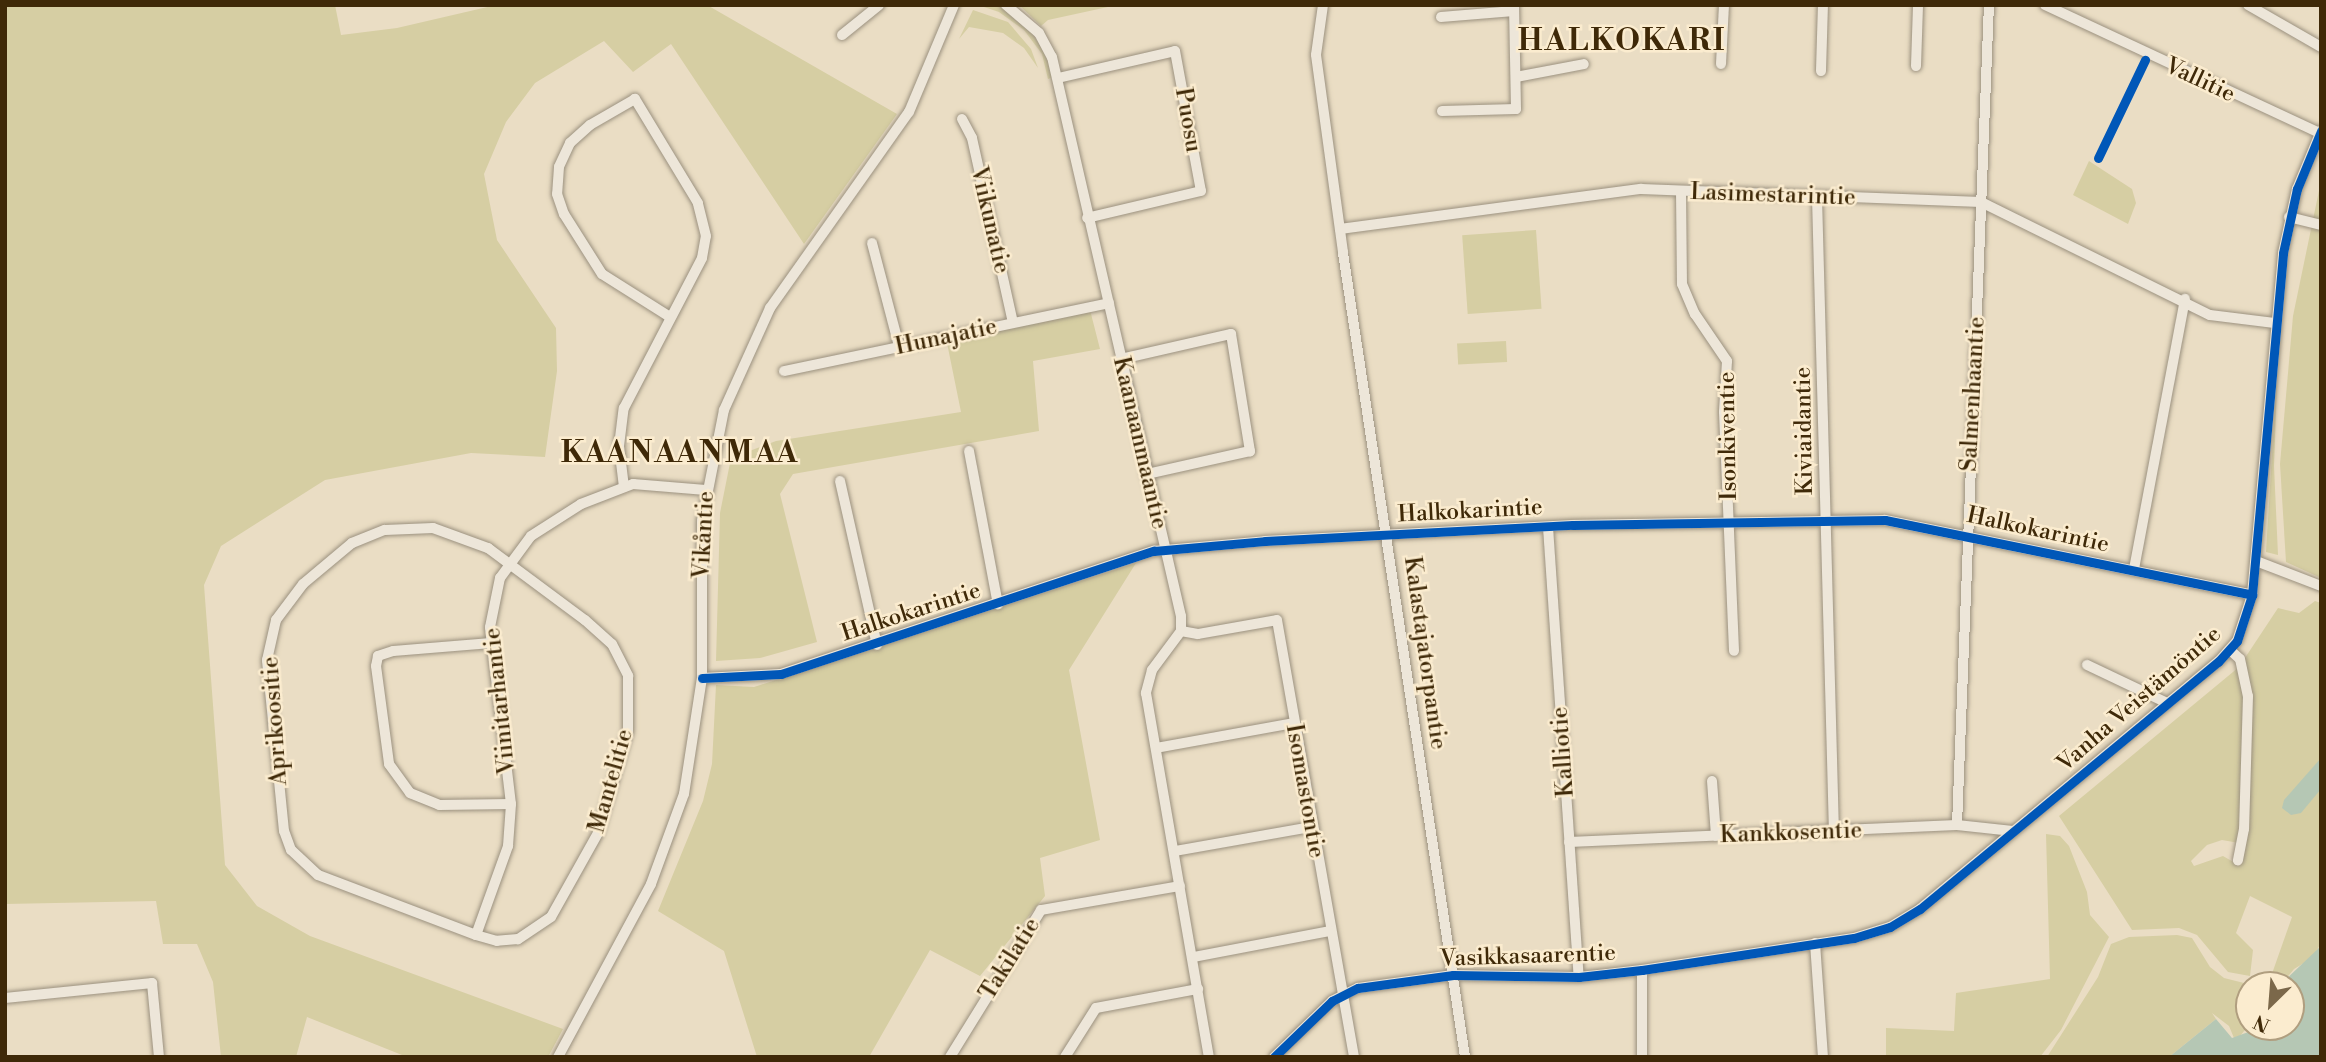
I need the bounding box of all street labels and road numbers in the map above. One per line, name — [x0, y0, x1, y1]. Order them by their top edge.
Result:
street label: Vallitie — [2160, 52, 2240, 108]
street label: Puosu — [1169, 86, 1207, 154]
street label: Viikunatie — [964, 164, 1016, 276]
street label: Lasimestarintie — [1690, 178, 1856, 212]
street label: Hunajatie — [893, 313, 999, 361]
street label: Salmenhaantie — [1955, 316, 1991, 472]
street label: Kaanaanmaantie — [1107, 354, 1173, 532]
street label: Kiviaidantie — [1789, 367, 1819, 495]
street label: Isonkiventie — [1713, 371, 1743, 501]
street label: Vikåntie — [688, 490, 720, 580]
street label: Halkokarintie — [1397, 493, 1543, 529]
street label: Halkokarintie — [1964, 501, 2112, 559]
street label: Kalastajatorpantie — [1398, 555, 1452, 751]
street label: Halkokarintie — [838, 576, 984, 648]
street label: Vanha Veistämöntie — [2051, 620, 2227, 778]
street label: Viinitarhantie — [479, 626, 521, 776]
street label: Aprikoositie — [257, 656, 293, 786]
street label: Kalliotie — [1546, 706, 1580, 798]
street label: Isomastontie — [1280, 722, 1330, 860]
street label: Mantelitie — [583, 726, 639, 836]
street label: Kankkosentie — [1719, 817, 1863, 849]
street label: Takilatie — [974, 913, 1046, 1005]
street label: Vasikkasaarentie — [1440, 939, 1616, 973]

